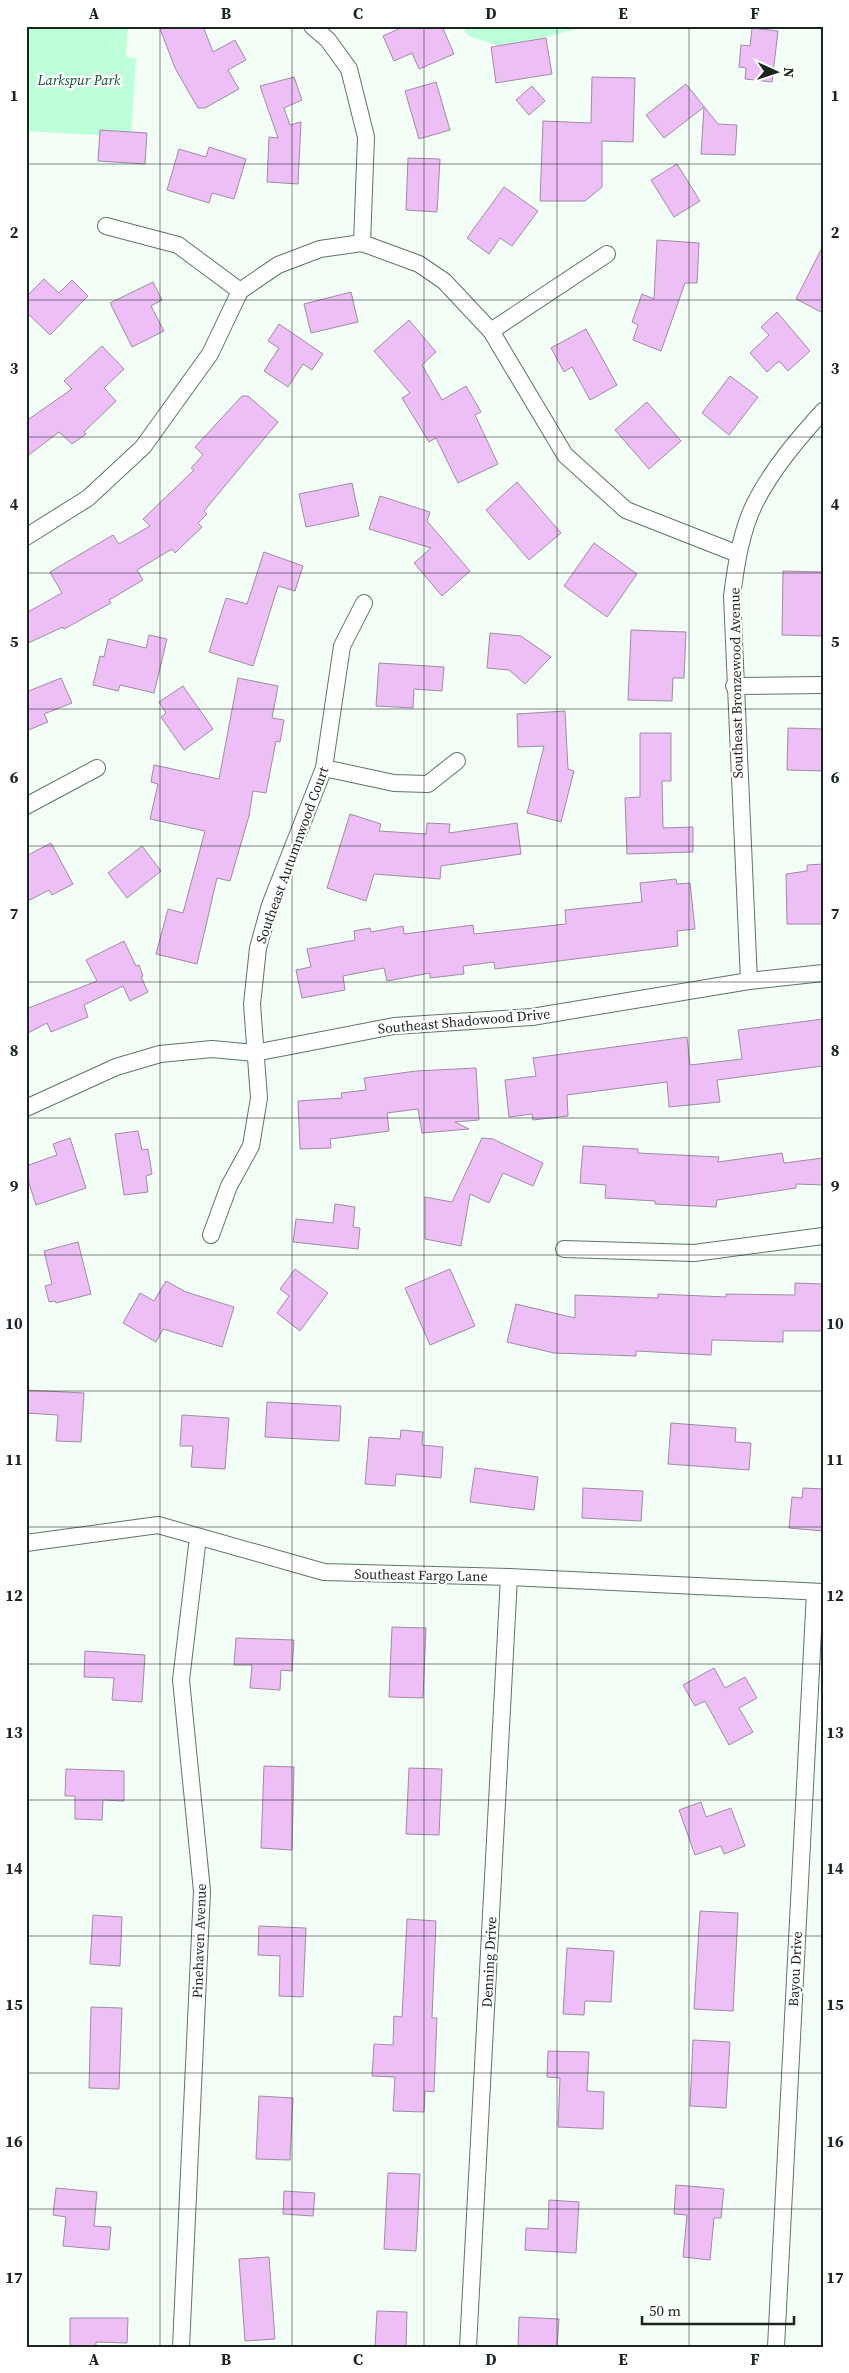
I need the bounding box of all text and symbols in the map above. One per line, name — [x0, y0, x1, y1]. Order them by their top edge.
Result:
text: A — [89, 2, 100, 24]
text: B — [221, 2, 232, 24]
text: C — [353, 2, 363, 24]
text: D — [485, 2, 497, 24]
text: E — [618, 2, 628, 24]
text: F — [750, 2, 760, 24]
north arrow — [752, 48, 802, 98]
text: N — [779, 67, 799, 78]
park label: Larkspur Park — [37, 70, 121, 90]
text: 1 — [10, 84, 18, 106]
text: 1 — [831, 84, 839, 106]
text: 2 — [10, 221, 19, 243]
text: 2 — [831, 221, 840, 243]
text: 3 — [10, 357, 19, 379]
text: 3 — [831, 357, 840, 379]
text: 4 — [10, 493, 19, 515]
text: 4 — [831, 493, 840, 515]
street label: Southeast Bronzewood Avenue — [724, 587, 748, 779]
text: 5 — [10, 630, 19, 652]
text: 5 — [831, 630, 840, 652]
street label: Southeast Autumnwood Court — [251, 763, 333, 946]
text: 6 — [10, 766, 19, 788]
text: 6 — [831, 766, 840, 788]
text: 7 — [10, 902, 19, 924]
text: 7 — [831, 902, 840, 924]
street label: Southeast Shadowood Drive — [377, 1004, 551, 1038]
text: 8 — [10, 1039, 18, 1061]
text: 8 — [831, 1039, 839, 1061]
text: 9 — [10, 1175, 19, 1197]
text: 9 — [831, 1175, 840, 1197]
text: 10 — [5, 1312, 23, 1334]
text: 10 — [826, 1312, 844, 1334]
text: 11 — [5, 1448, 23, 1470]
text: 11 — [826, 1448, 844, 1470]
street label: Southeast Fargo Lane — [354, 1564, 488, 1586]
text: 12 — [5, 1584, 23, 1606]
text: 12 — [826, 1584, 844, 1606]
text: 13 — [5, 1721, 23, 1743]
text: 13 — [826, 1721, 844, 1743]
text: 14 — [5, 1857, 23, 1879]
text: 14 — [826, 1857, 844, 1879]
street label: Pinehaven Avenue — [187, 1883, 211, 1999]
street label: Denning Drive — [477, 1916, 501, 2008]
street label: Bayou Drive — [783, 1931, 807, 2007]
text: 15 — [5, 1993, 23, 2015]
text: 15 — [826, 1993, 844, 2015]
text: 16 — [5, 2130, 23, 2152]
text: 16 — [826, 2130, 844, 2152]
text: 17 — [5, 2266, 23, 2288]
text: 17 — [826, 2266, 844, 2288]
scale bar — [642, 2293, 794, 2325]
text: 50 m — [649, 2300, 681, 2321]
text: A — [89, 2348, 100, 2370]
text: B — [221, 2348, 232, 2370]
text: C — [353, 2348, 363, 2370]
text: D — [485, 2348, 497, 2370]
text: E — [618, 2348, 628, 2370]
text: F — [750, 2348, 760, 2370]

